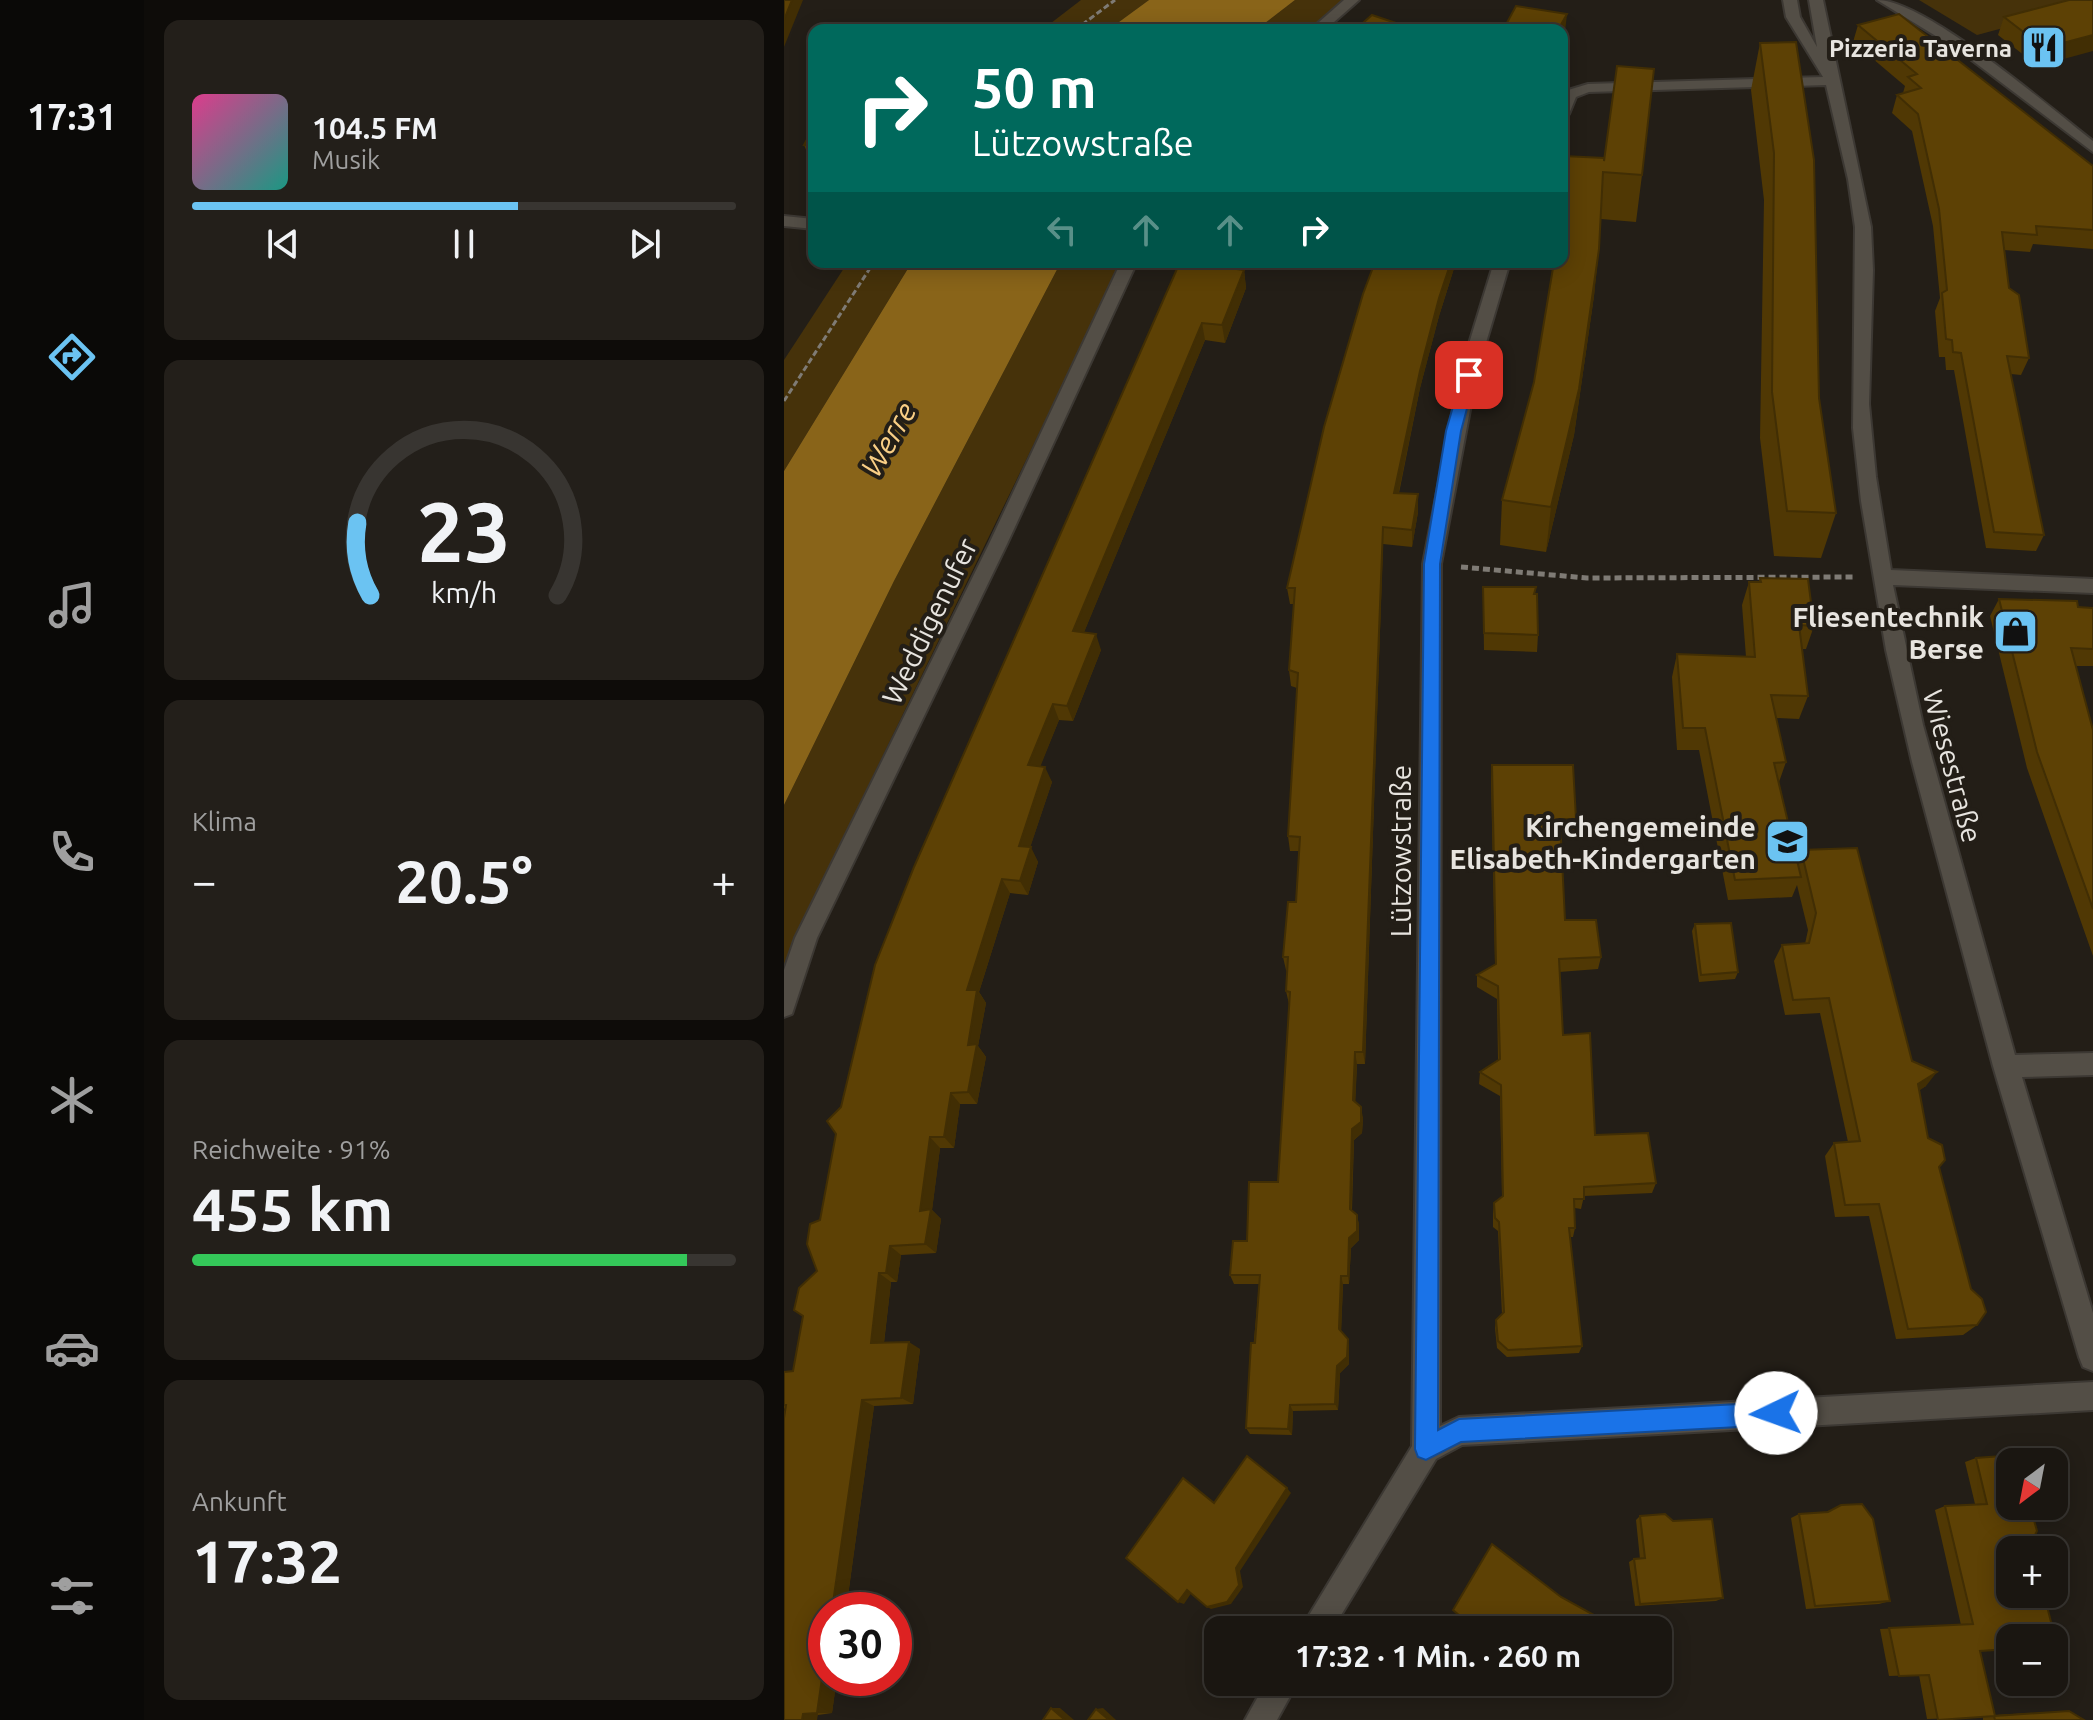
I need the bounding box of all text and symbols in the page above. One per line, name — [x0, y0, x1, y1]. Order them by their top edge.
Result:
restaurant icon: Pizzeria Taverna — [2019, 24, 2067, 72]
place label: Pizzeria Taverna — [1829, 35, 2012, 62]
icon: right — [840, 56, 944, 160]
text: 50 m — [972, 56, 1097, 119]
text: 17:31 — [27, 96, 117, 137]
text: 104.5 FM — [312, 111, 438, 145]
text: Lützowstraße — [972, 122, 1194, 163]
text: Musik — [312, 145, 380, 174]
icon: left — [1040, 208, 1084, 252]
icon: ahead — [1124, 208, 1168, 252]
icon: ahead — [1208, 208, 1252, 252]
icon: right — [1292, 208, 1336, 252]
icon: previous — [261, 222, 305, 266]
icon: pause — [442, 222, 486, 266]
icon: next — [623, 222, 667, 266]
icon: directions — [44, 329, 100, 385]
pin — [1435, 341, 1503, 409]
icon: arrive — [1447, 353, 1491, 397]
water label: Werre — [853, 396, 923, 482]
text: 23 — [417, 484, 511, 578]
street label: Weddigenufer — [875, 533, 983, 709]
text: km/h — [431, 576, 497, 608]
icon: music — [44, 577, 100, 633]
place label: Fliesentechnik Berse — [1792, 601, 1984, 664]
shop icon: Fliesentechnik Berse — [1991, 608, 2039, 656]
street label: Wiesestraße — [1918, 686, 1988, 846]
street label: Lützowstraße — [1385, 765, 1416, 937]
text: Klima — [192, 807, 257, 836]
place label: Kirchengemeinde Elisabeth-Kindergarten — [1449, 811, 1756, 874]
school or university icon: Kirchengemeinde Elisabeth-Kindergarten — [1763, 818, 1811, 866]
icon: phone — [44, 824, 100, 880]
text: 20.5° — [395, 847, 533, 914]
text: − — [192, 856, 217, 905]
text: + — [711, 856, 736, 905]
icon: climate — [44, 1072, 100, 1128]
text: Reichweite · 91% — [192, 1135, 391, 1164]
text: 455 km — [192, 1175, 393, 1242]
icon: car — [44, 1320, 100, 1376]
position arrow — [1734, 1371, 1818, 1455]
north arrow — [1996, 1448, 2068, 1520]
map controls — [1996, 1448, 2068, 1696]
text: Ankunft — [192, 1487, 287, 1516]
text: 17:32 — [192, 1527, 342, 1594]
button: + — [1996, 1536, 2068, 1608]
icon: filters — [44, 1568, 100, 1624]
speed limit sign: 30 — [808, 1592, 912, 1696]
button: − — [1996, 1624, 2068, 1696]
text: 17:32 · 1 Min. · 260 m — [1295, 1639, 1581, 1673]

